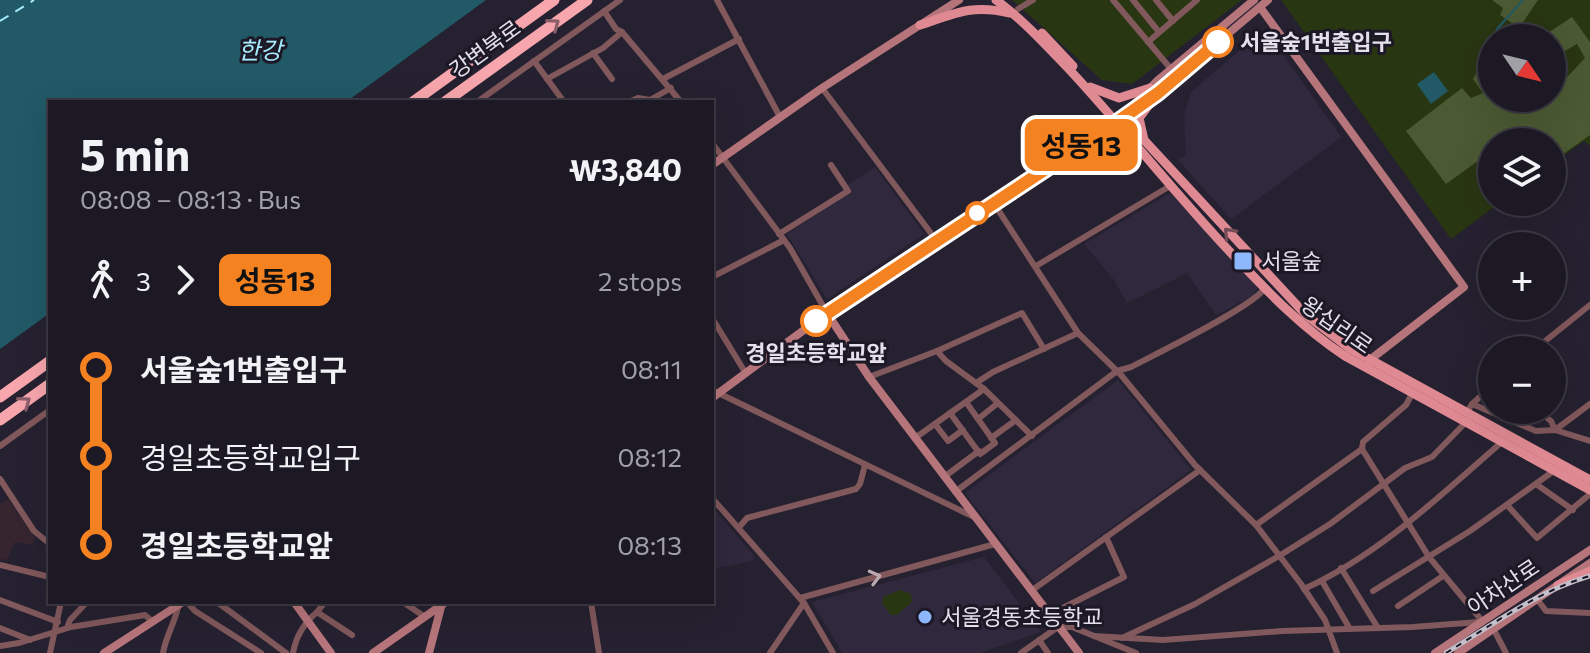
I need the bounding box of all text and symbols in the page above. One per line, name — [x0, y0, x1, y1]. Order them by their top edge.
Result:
street label: 강변북로 — [444, 14, 525, 83]
one-way arrow — [545, 19, 560, 34]
north arrow — [1478, 24, 1566, 112]
map controls — [1478, 24, 1566, 424]
marker: 서울숲1번출입구 — [1203, 27, 1233, 57]
place label: 서울숲1번출입구 — [1240, 28, 1392, 55]
water label: 한강 — [238, 35, 285, 64]
line badge: 성동13 — [1025, 119, 1137, 171]
text: 5 min — [80, 126, 190, 180]
text: 성동13 — [1041, 128, 1121, 162]
button: layers — [1478, 128, 1566, 216]
text: ₩3,840 — [569, 150, 682, 187]
text: 08:08 – 08:13 · Bus — [80, 183, 301, 214]
unlabelled marker — [966, 202, 988, 224]
one-way arrow — [1224, 227, 1238, 242]
button: + — [1478, 232, 1566, 320]
place label: 서울숲 — [1261, 247, 1322, 274]
marker: 서울숲 — [1232, 250, 1254, 272]
icon: walk — [80, 258, 124, 302]
icon: forward — [163, 258, 207, 302]
text: 성동13 — [235, 263, 315, 297]
text: 3 — [136, 265, 151, 296]
text: 2 stops — [598, 265, 682, 296]
street label: 왕십리로 — [1296, 290, 1378, 359]
marker: 경일초등학교앞 — [801, 306, 831, 336]
button: − — [1478, 336, 1566, 424]
place label: 경일초등학교앞 — [745, 339, 887, 366]
text: 서울숲1번출입구 — [140, 350, 347, 387]
text: 08:11 — [621, 353, 682, 384]
one-way arrow — [16, 398, 31, 412]
text: 경일초등학교입구 — [140, 438, 361, 475]
text: 08:12 — [618, 441, 682, 472]
text: 경일초등학교앞 — [140, 526, 333, 563]
text: 08:13 — [617, 529, 682, 560]
street label: 아차산로 — [1462, 553, 1544, 620]
one-way arrow — [868, 570, 882, 586]
place label: 서울경동초등학교 — [941, 603, 1103, 630]
marker: 서울경동초등학교 — [916, 608, 934, 626]

